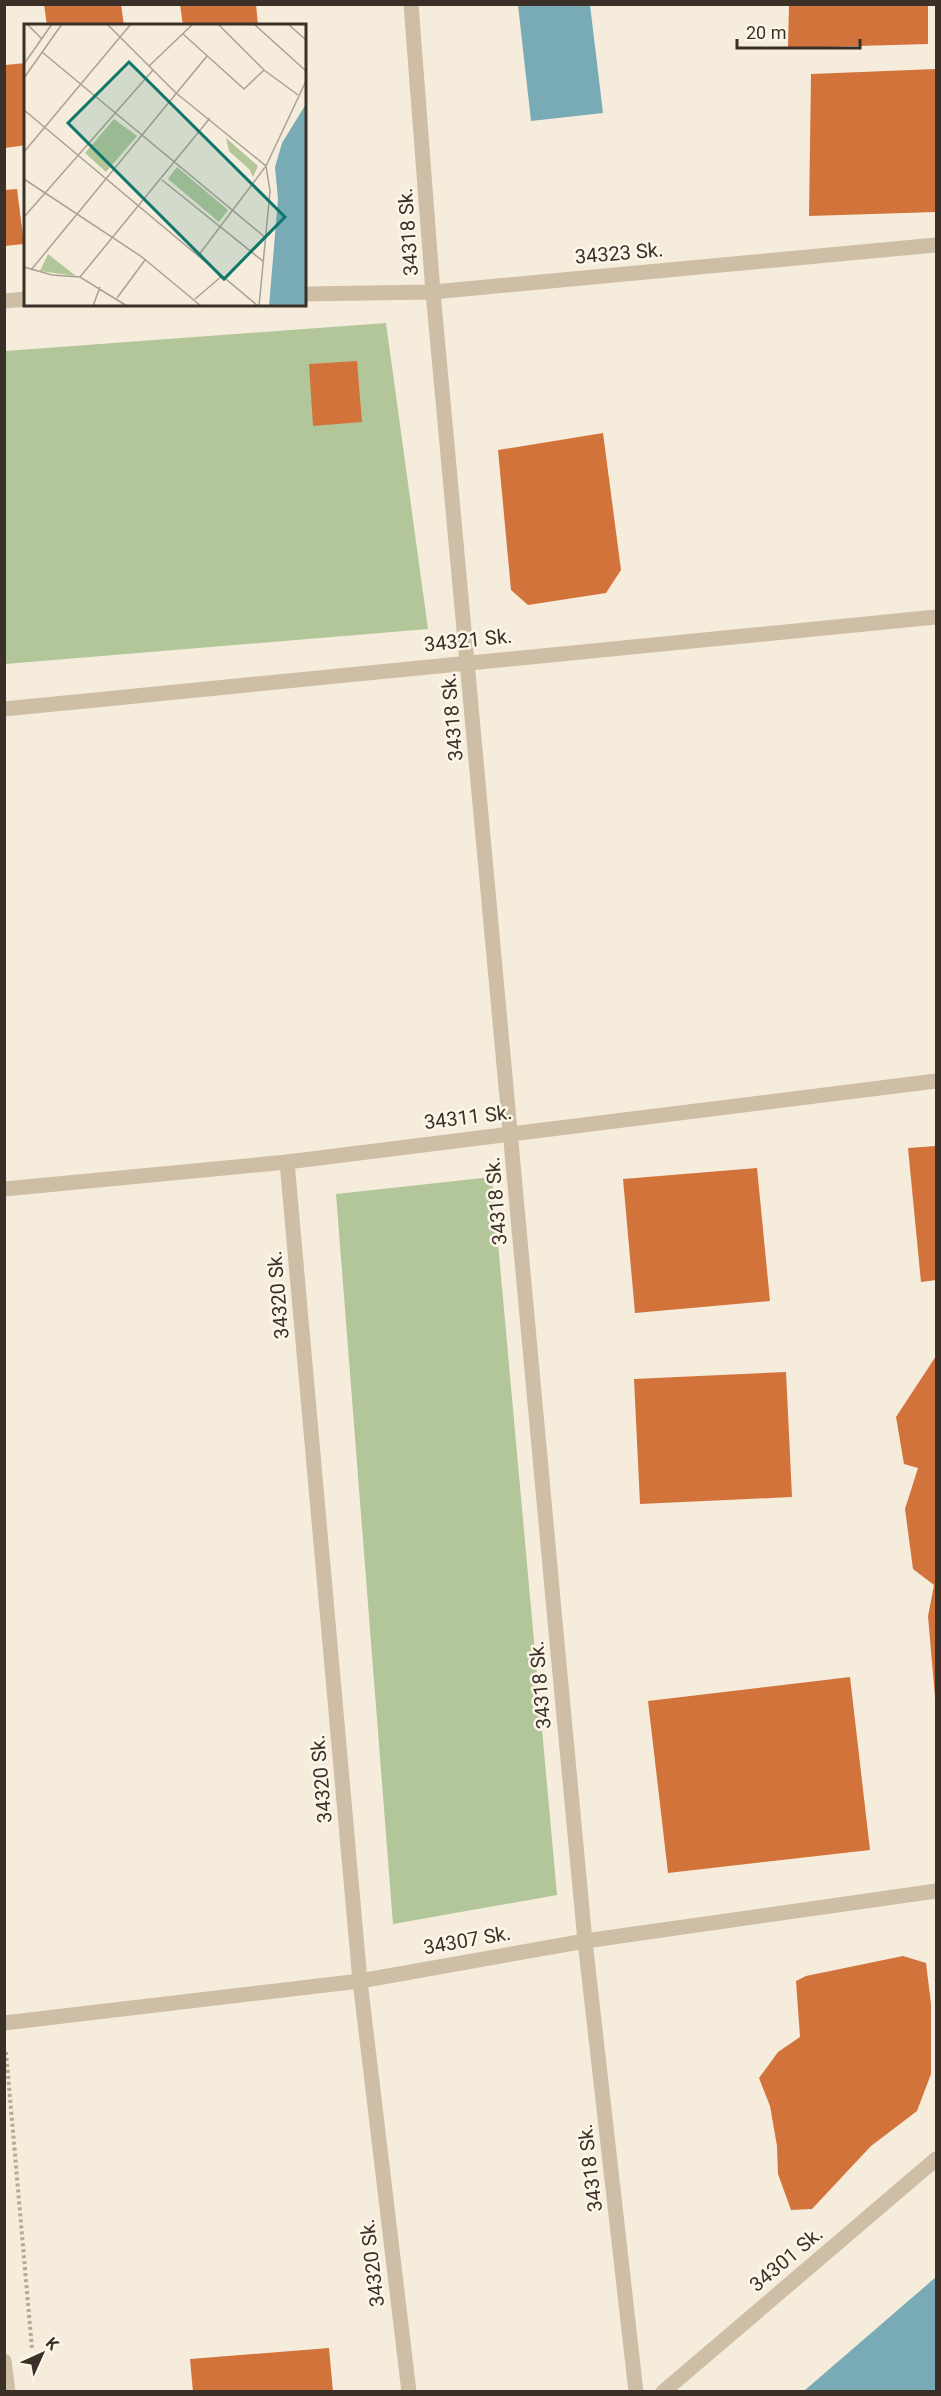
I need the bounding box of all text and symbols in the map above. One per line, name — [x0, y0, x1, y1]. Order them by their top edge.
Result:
scale bar — [737, 12, 860, 50]
text: 20 m — [746, 22, 786, 43]
inset map — [24, 24, 306, 306]
street label: 34318 Sk. — [393, 187, 423, 277]
street label: 34323 Sk. — [574, 237, 664, 269]
street label: 34321 Sk. — [423, 623, 513, 657]
street label: 34318 Sk. — [436, 672, 468, 762]
street label: 34311 Sk. — [423, 1100, 513, 1134]
street label: 34318 Sk. — [480, 1156, 512, 1246]
street label: 34320 Sk. — [262, 1250, 294, 1340]
street label: 34318 Sk. — [524, 1640, 556, 1730]
street label: 34320 Sk. — [305, 1734, 337, 1824]
street label: 34307 Sk. — [421, 1921, 513, 1959]
street label: 34318 Sk. — [573, 2123, 607, 2213]
street label: 34320 Sk. — [355, 2218, 389, 2308]
street label: 34301 Sk. — [744, 2221, 828, 2297]
north arrow — [12, 2324, 72, 2384]
text: K — [42, 2333, 63, 2355]

